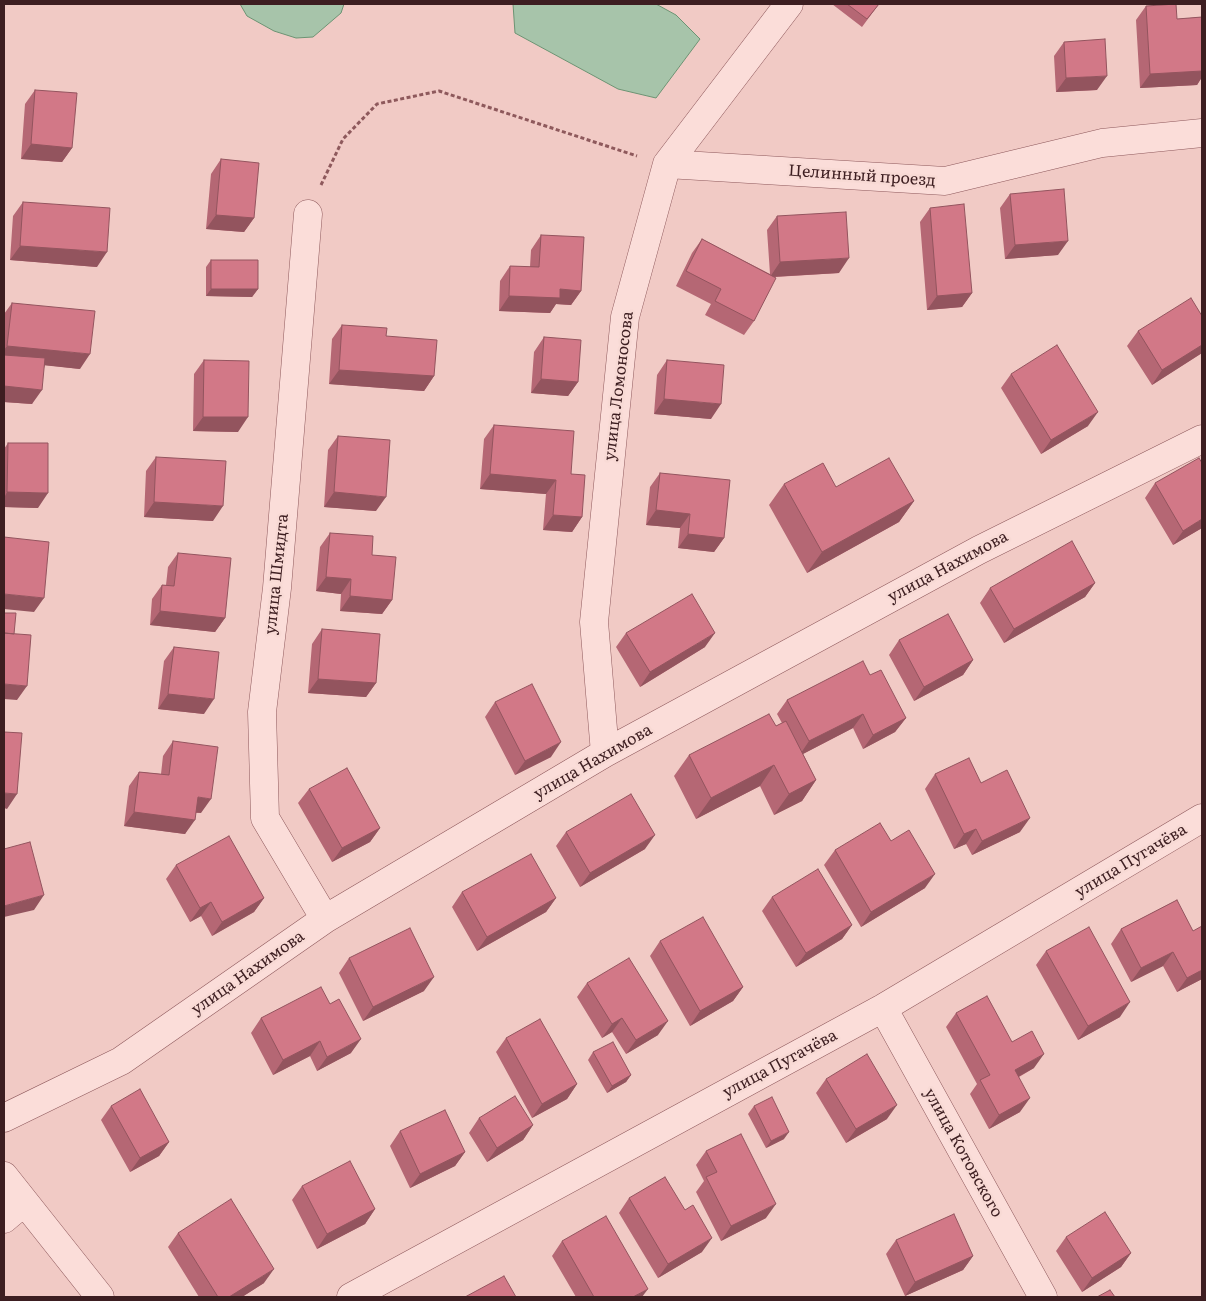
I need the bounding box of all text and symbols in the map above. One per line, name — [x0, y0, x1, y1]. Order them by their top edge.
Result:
street label: Целинный проезд — [788, 161, 936, 191]
street label: улица Ломоносова — [600, 310, 638, 462]
street label: улица Шмидта — [261, 513, 293, 635]
street label: улица Нахимова — [885, 527, 1011, 607]
street label: улица Нахимова — [530, 720, 656, 804]
street label: улица Пугачёва — [1072, 820, 1190, 902]
street label: улица Нахимова — [188, 927, 308, 1019]
street label: улица Пугачёва — [719, 1026, 841, 1102]
street label: улица Котовского — [920, 1085, 1006, 1221]

